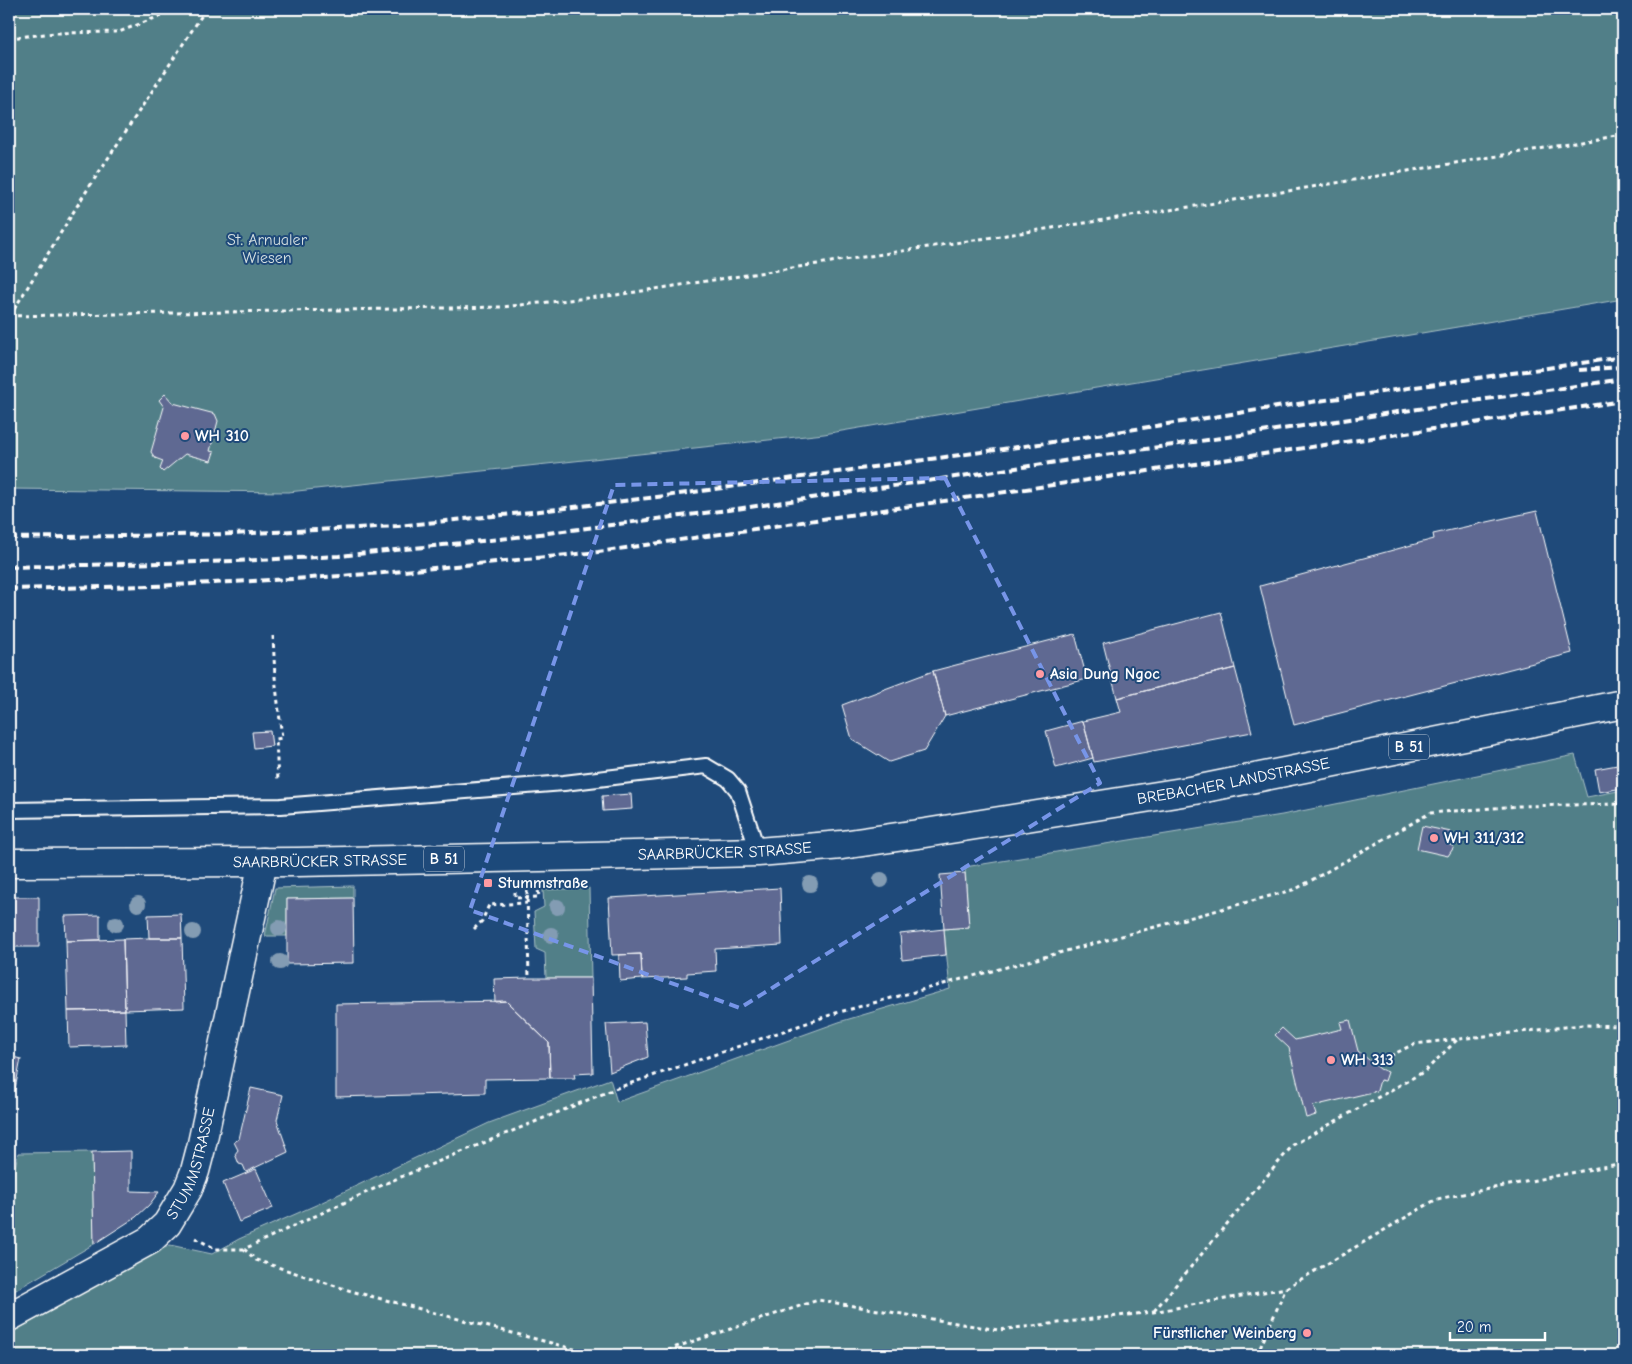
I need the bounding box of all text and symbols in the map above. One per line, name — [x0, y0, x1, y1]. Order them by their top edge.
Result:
park label: St. Arnualer Wiesen — [227, 231, 308, 267]
place label: WH 310 — [195, 427, 249, 445]
marker: WH 310 — [179, 430, 191, 442]
place label: Asia Dung Ngoc — [1050, 665, 1160, 683]
marker: Asia Dung Ngoc — [1034, 668, 1046, 680]
road number: B 51 — [1389, 734, 1429, 760]
street label: BREBACHER LANDSTRASSE — [1136, 754, 1332, 808]
place label: WH 311/312 — [1444, 829, 1524, 847]
marker: WH 311/312 — [1428, 832, 1440, 844]
street label: SAARBRÜCKER STRASSE — [638, 839, 813, 864]
road number: B 51 — [424, 846, 464, 872]
street label: SAARBRÜCKER STRASSE — [233, 851, 408, 871]
place label: Stummstraße — [498, 874, 588, 892]
marker: Stummstraße — [482, 877, 494, 889]
place label: WH 313 — [1341, 1051, 1394, 1069]
marker: WH 313 — [1325, 1054, 1337, 1066]
street label: STUMMSTRASSE — [163, 1105, 219, 1223]
scale bar — [1450, 1309, 1544, 1341]
text: 20 m — [1457, 1318, 1491, 1336]
place label: Fürstlicher Weinberg — [1153, 1324, 1297, 1342]
marker: Fürstlicher Weinberg — [1301, 1327, 1313, 1339]

